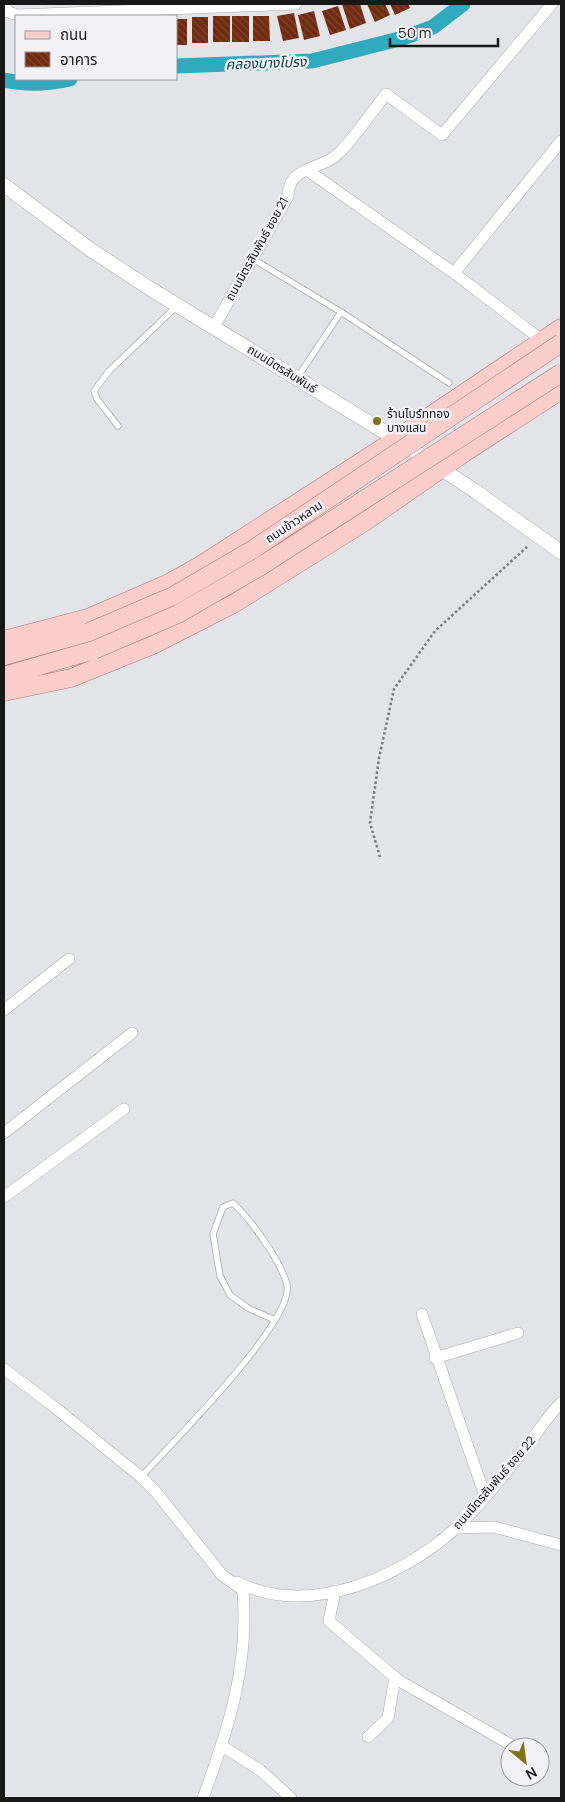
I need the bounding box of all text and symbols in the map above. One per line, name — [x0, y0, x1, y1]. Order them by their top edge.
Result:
legend — [15, 15, 178, 80]
scale bar — [390, 15, 498, 47]
text: 50 m — [398, 22, 432, 43]
text: ถนน — [60, 24, 87, 45]
text: อาคาร — [60, 49, 97, 70]
water label: คลองบางโปรง — [225, 52, 308, 73]
street label: ถนนมิตรสัมพันธ์ ซอย 21 — [221, 194, 292, 304]
street label: ถนนมิตรสัมพันธ์ — [244, 340, 321, 397]
place label: ร้านไบร์ททอง บางแสน — [387, 405, 450, 436]
marker: ร้านไบร์ททอง บางแสน — [371, 415, 383, 427]
street label: ถนนข้าวหลาม — [262, 496, 326, 547]
street label: ถนนมิตรสัมพันธ์ ซอย 22 — [448, 1432, 539, 1533]
north arrow — [500, 1737, 550, 1787]
text: N — [523, 1763, 541, 1785]

